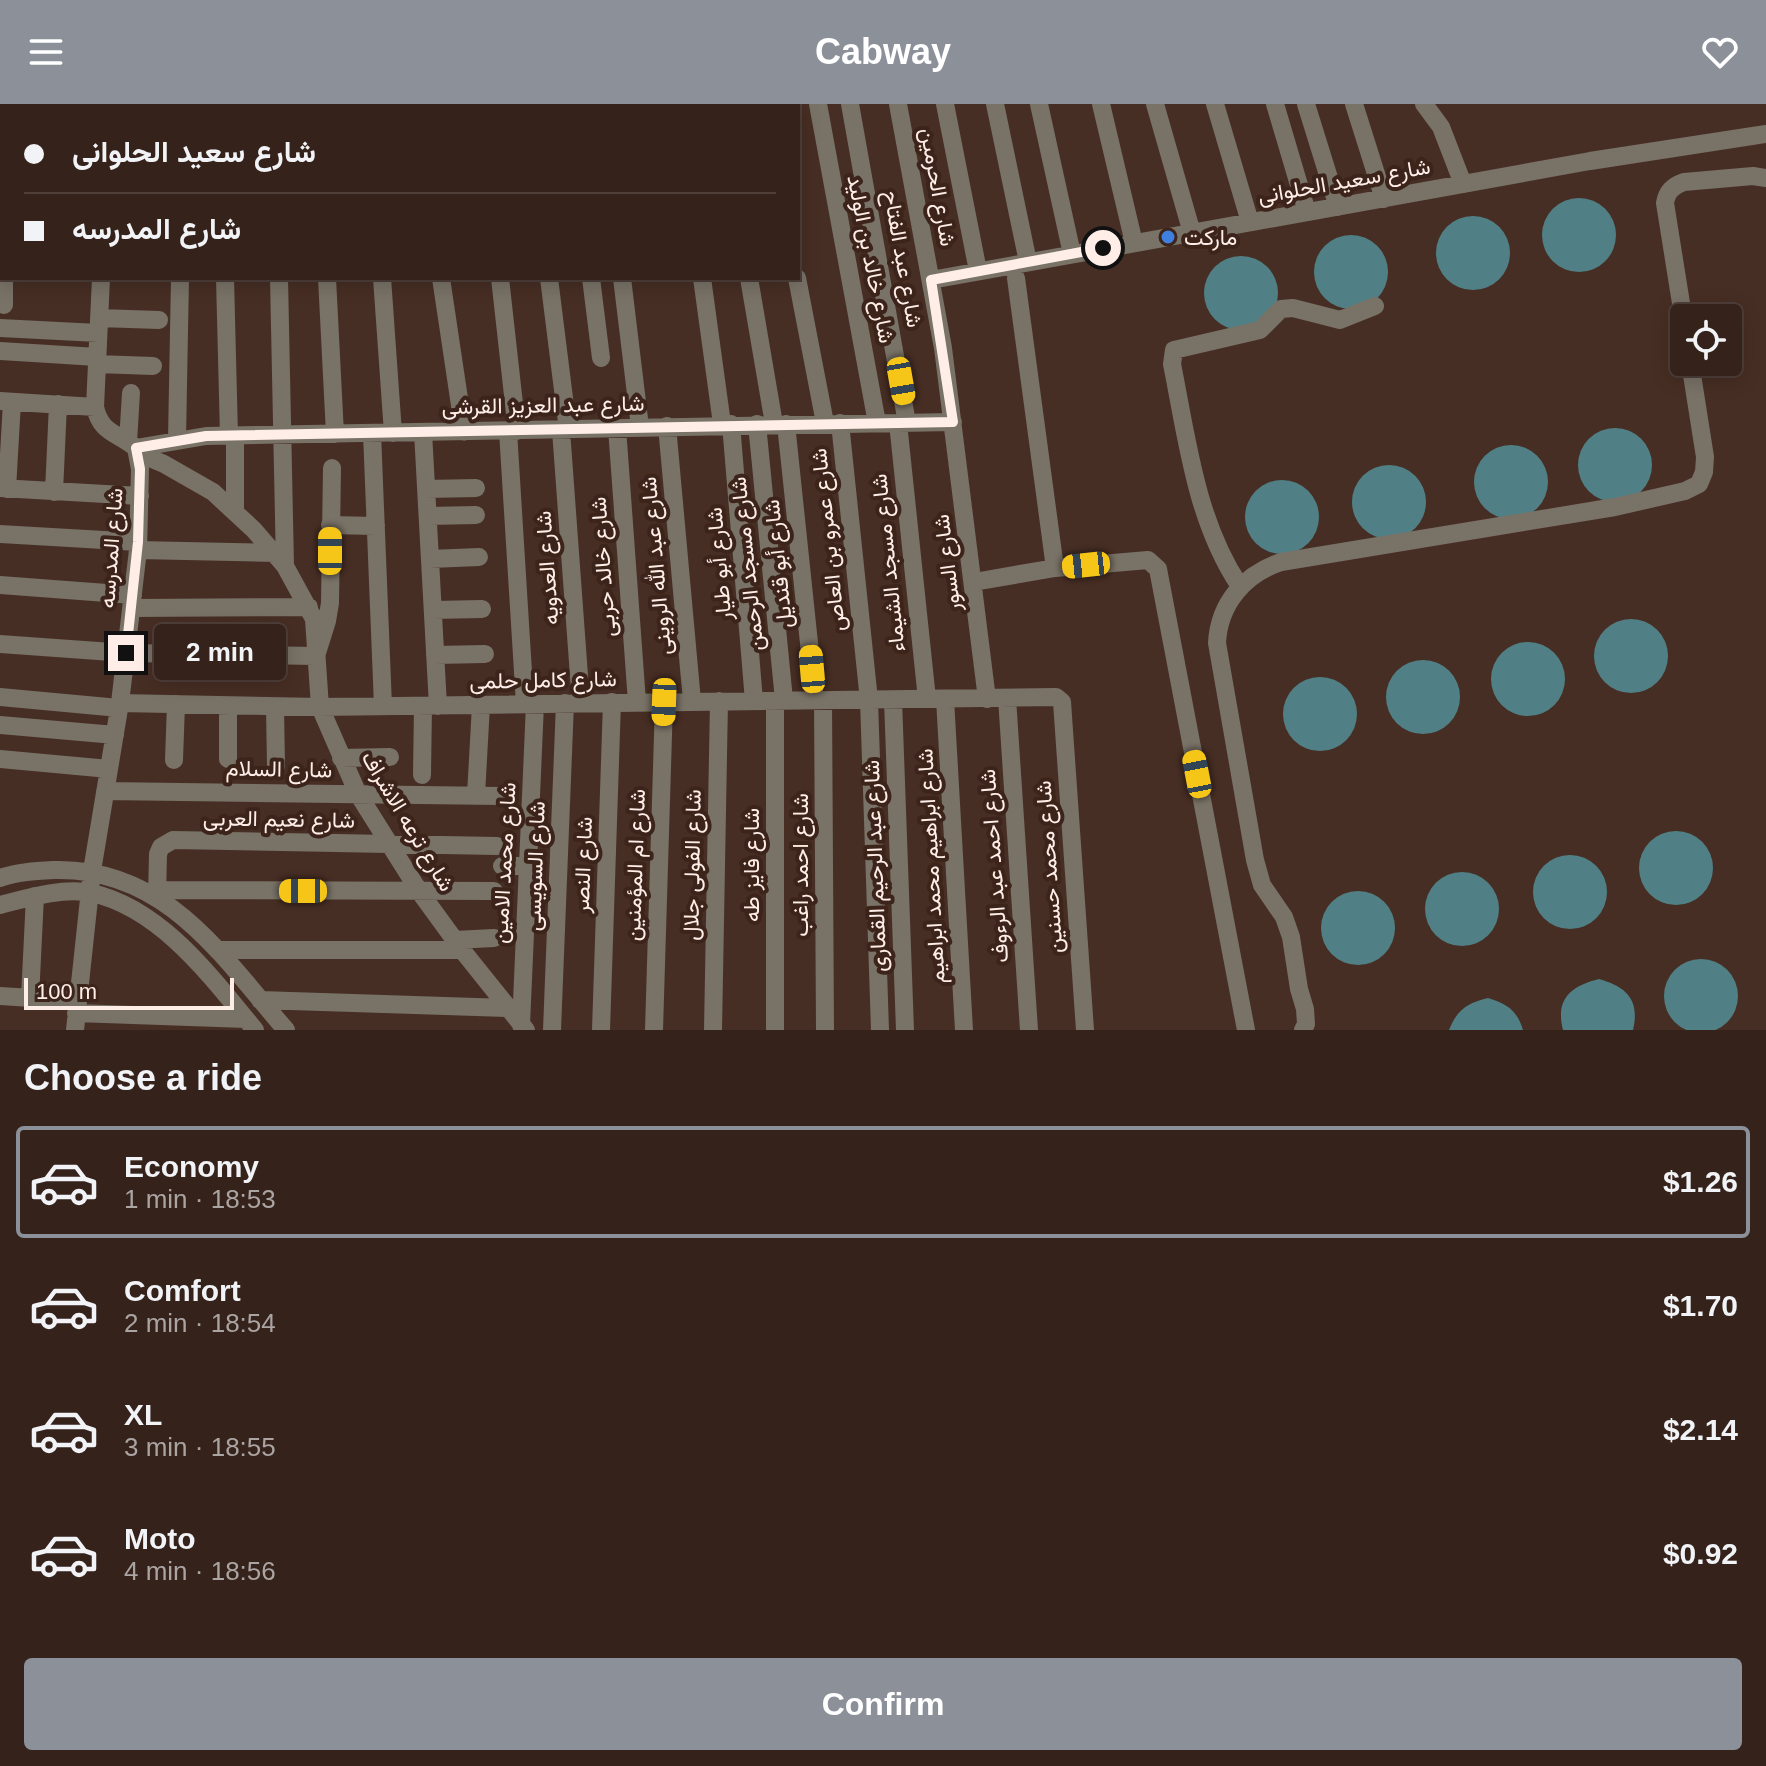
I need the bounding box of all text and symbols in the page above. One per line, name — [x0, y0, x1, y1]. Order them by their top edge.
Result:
icon: menu — [24, 30, 68, 74]
icon: heart — [1698, 30, 1742, 74]
text: Cabway — [815, 31, 951, 72]
street label: شارع الحرمين — [913, 126, 961, 249]
text: شارع سعيد الحلوانى — [72, 135, 316, 168]
street label: شارع سعيد الحلوانى — [1256, 153, 1433, 210]
street label: شارع خالد بن الوليد — [840, 173, 900, 346]
street label: شارع عبد الفتاح — [877, 189, 927, 330]
text: شارع المدرسه — [72, 212, 241, 245]
place label: ماركت — [1184, 225, 1237, 251]
marker: ماركت — [1159, 228, 1177, 246]
route start — [1085, 230, 1121, 266]
map controls — [1670, 304, 1742, 376]
button: locate — [1670, 304, 1742, 376]
car — [885, 355, 917, 407]
street label: شارع عبد العزيز القرشى — [441, 391, 645, 421]
street label: شارع عمرو بن العاص — [806, 447, 852, 633]
street label: شارع مسجد الشيماء — [866, 473, 912, 653]
street label: شارع عبد الله الروينى — [635, 476, 678, 656]
street label: شارع مسجد الرحمن — [725, 476, 771, 652]
street label: شارع المدرسه — [94, 487, 130, 609]
street label: شارع خالد حربى — [586, 496, 622, 638]
street label: شارع أبو قنديل — [759, 498, 799, 630]
street label: شارع أبو طيار — [702, 506, 738, 623]
street label: شارع العدويه — [531, 510, 565, 626]
street label: شارع السور — [929, 513, 967, 614]
car — [318, 527, 342, 575]
car — [1061, 551, 1111, 579]
callout: 2 min — [154, 625, 286, 681]
route end — [108, 635, 144, 671]
text: 2 min — [186, 637, 254, 667]
car — [798, 644, 826, 694]
street label: شارع كامل حلمى — [469, 666, 617, 696]
car — [651, 678, 677, 726]
street label: شارع ترعه الاشراف — [355, 746, 460, 897]
street label: شارع ابراهيم محمد ابراهيم — [912, 748, 952, 984]
car — [1181, 748, 1213, 800]
street label: شارع السلام — [225, 756, 333, 784]
street label: شارع عبد الرحيم القمارى — [859, 760, 893, 972]
street label: شارع احمد عبد الرءوف — [975, 768, 1015, 964]
street label: شارع محمد حسنين — [1031, 780, 1069, 954]
street label: شارع محمد الامين — [487, 782, 523, 944]
street label: شارع ام المؤمنين — [620, 788, 652, 942]
street label: شارع الفولى جلال — [678, 789, 708, 941]
street label: شارع احمد راغب — [788, 793, 815, 937]
street label: شارع السويسى — [520, 801, 552, 931]
street label: شارع نعيم العربى — [203, 805, 355, 835]
street label: شارع فايز طه — [739, 808, 766, 922]
street label: شارع النصر — [569, 816, 599, 915]
car — [279, 879, 327, 903]
scale bar — [24, 974, 234, 1010]
text: 100 m — [36, 979, 97, 1004]
text: Choose a ride — [24, 1057, 262, 1098]
icon: car — [28, 1146, 100, 1218]
text: Economy — [124, 1150, 259, 1183]
text: $1.26 — [1663, 1165, 1738, 1198]
text: 1 min · 18:53 — [124, 1184, 276, 1214]
icon: car — [28, 1270, 100, 1342]
text: Comfort — [124, 1274, 241, 1307]
text: $1.70 — [1663, 1289, 1738, 1322]
text: 2 min · 18:54 — [124, 1308, 276, 1338]
icon: car — [28, 1394, 100, 1466]
text: XL — [124, 1398, 162, 1431]
text: $2.14 — [1663, 1413, 1738, 1446]
text: 3 min · 18:55 — [124, 1432, 276, 1462]
icon: car — [28, 1518, 100, 1590]
text: Moto — [124, 1522, 196, 1555]
text: $0.92 — [1663, 1537, 1738, 1570]
text: 4 min · 18:56 — [124, 1556, 276, 1586]
button: Confirm — [24, 1658, 1742, 1750]

